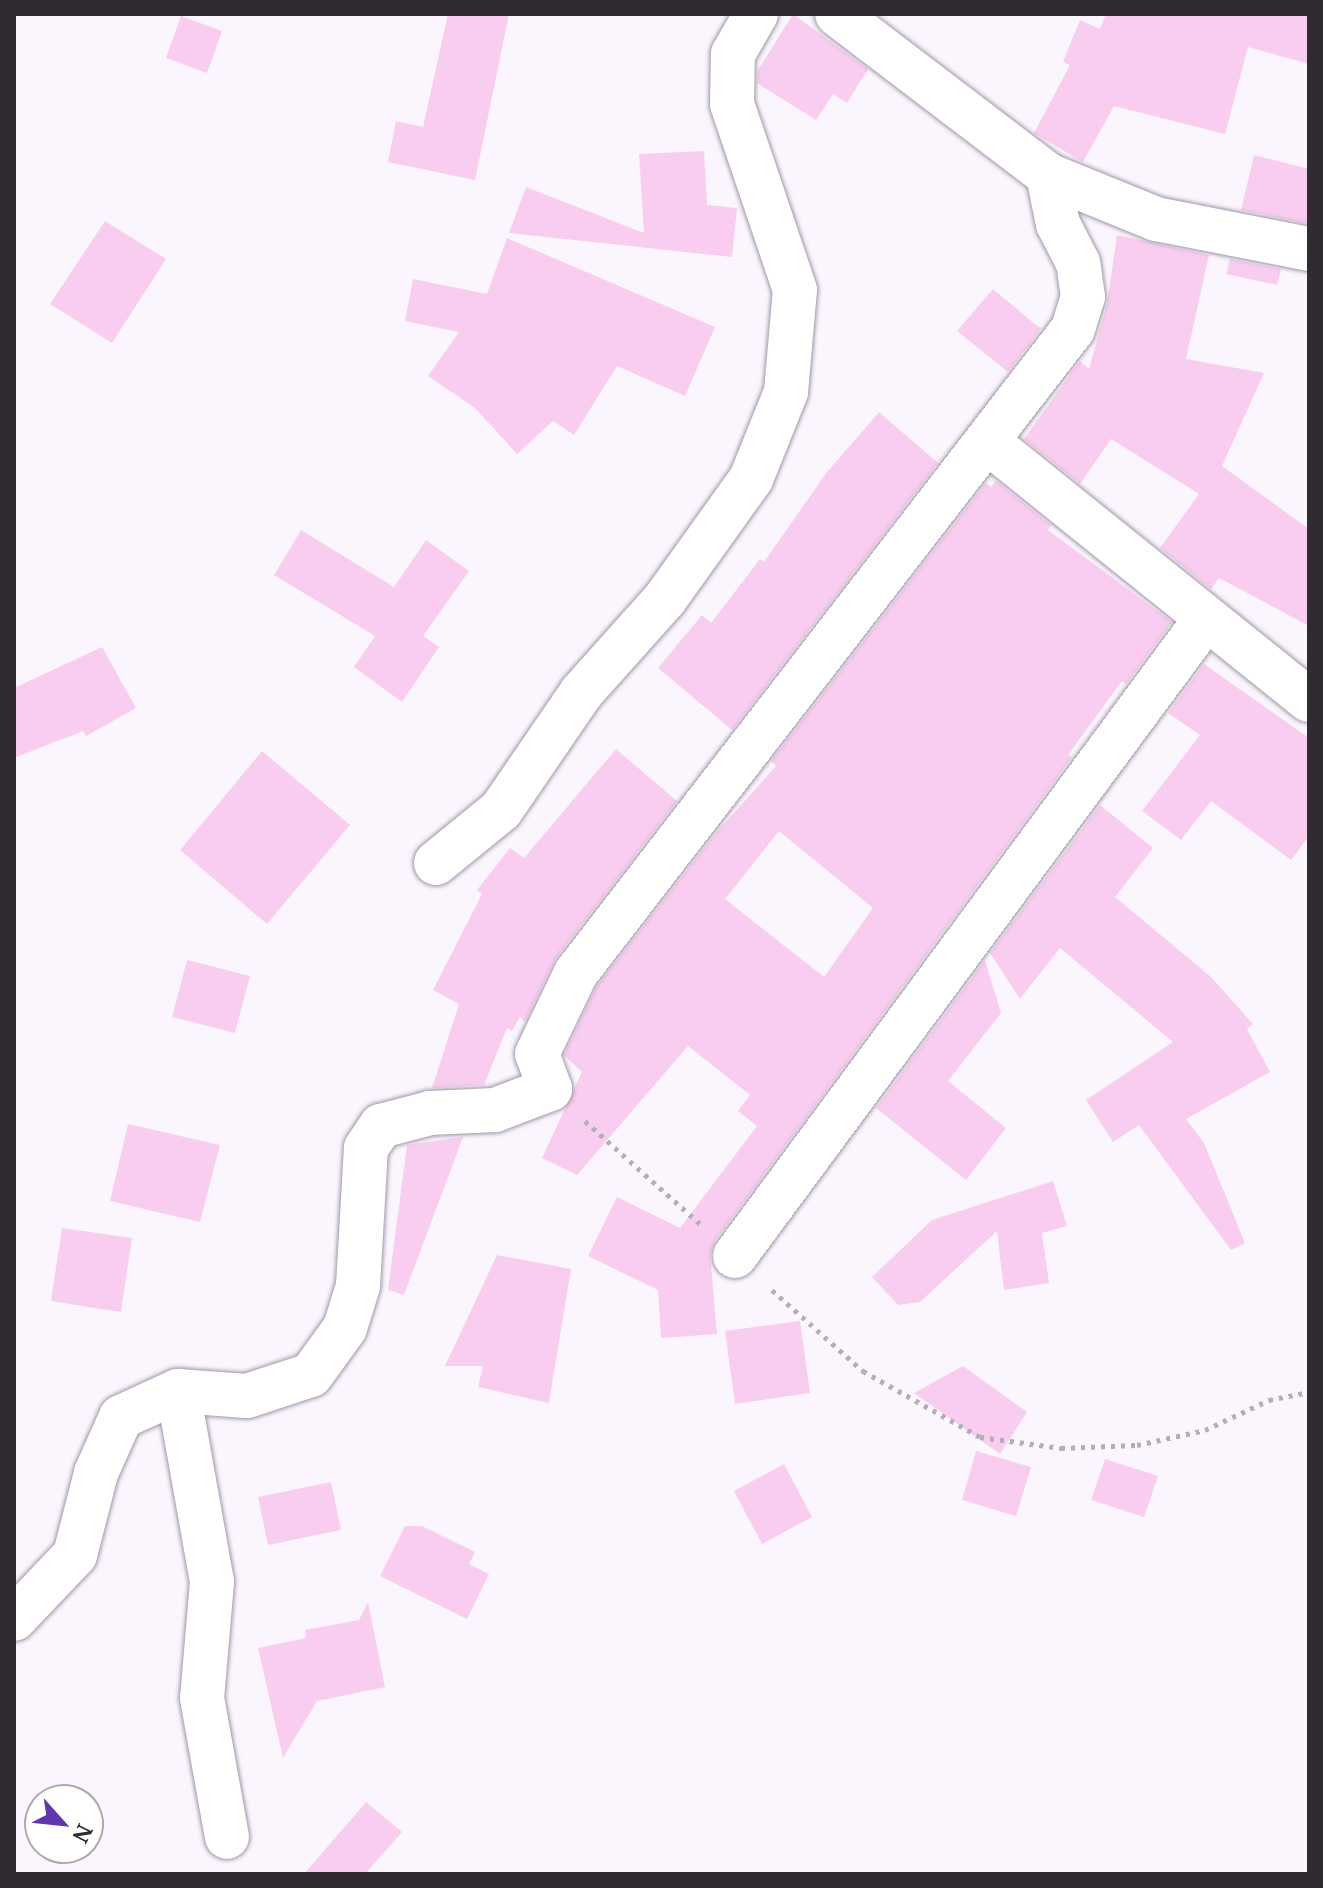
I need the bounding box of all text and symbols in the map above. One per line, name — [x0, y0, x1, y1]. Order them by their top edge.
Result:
north arrow — [24, 1784, 104, 1864]
text: N — [66, 1819, 101, 1849]

